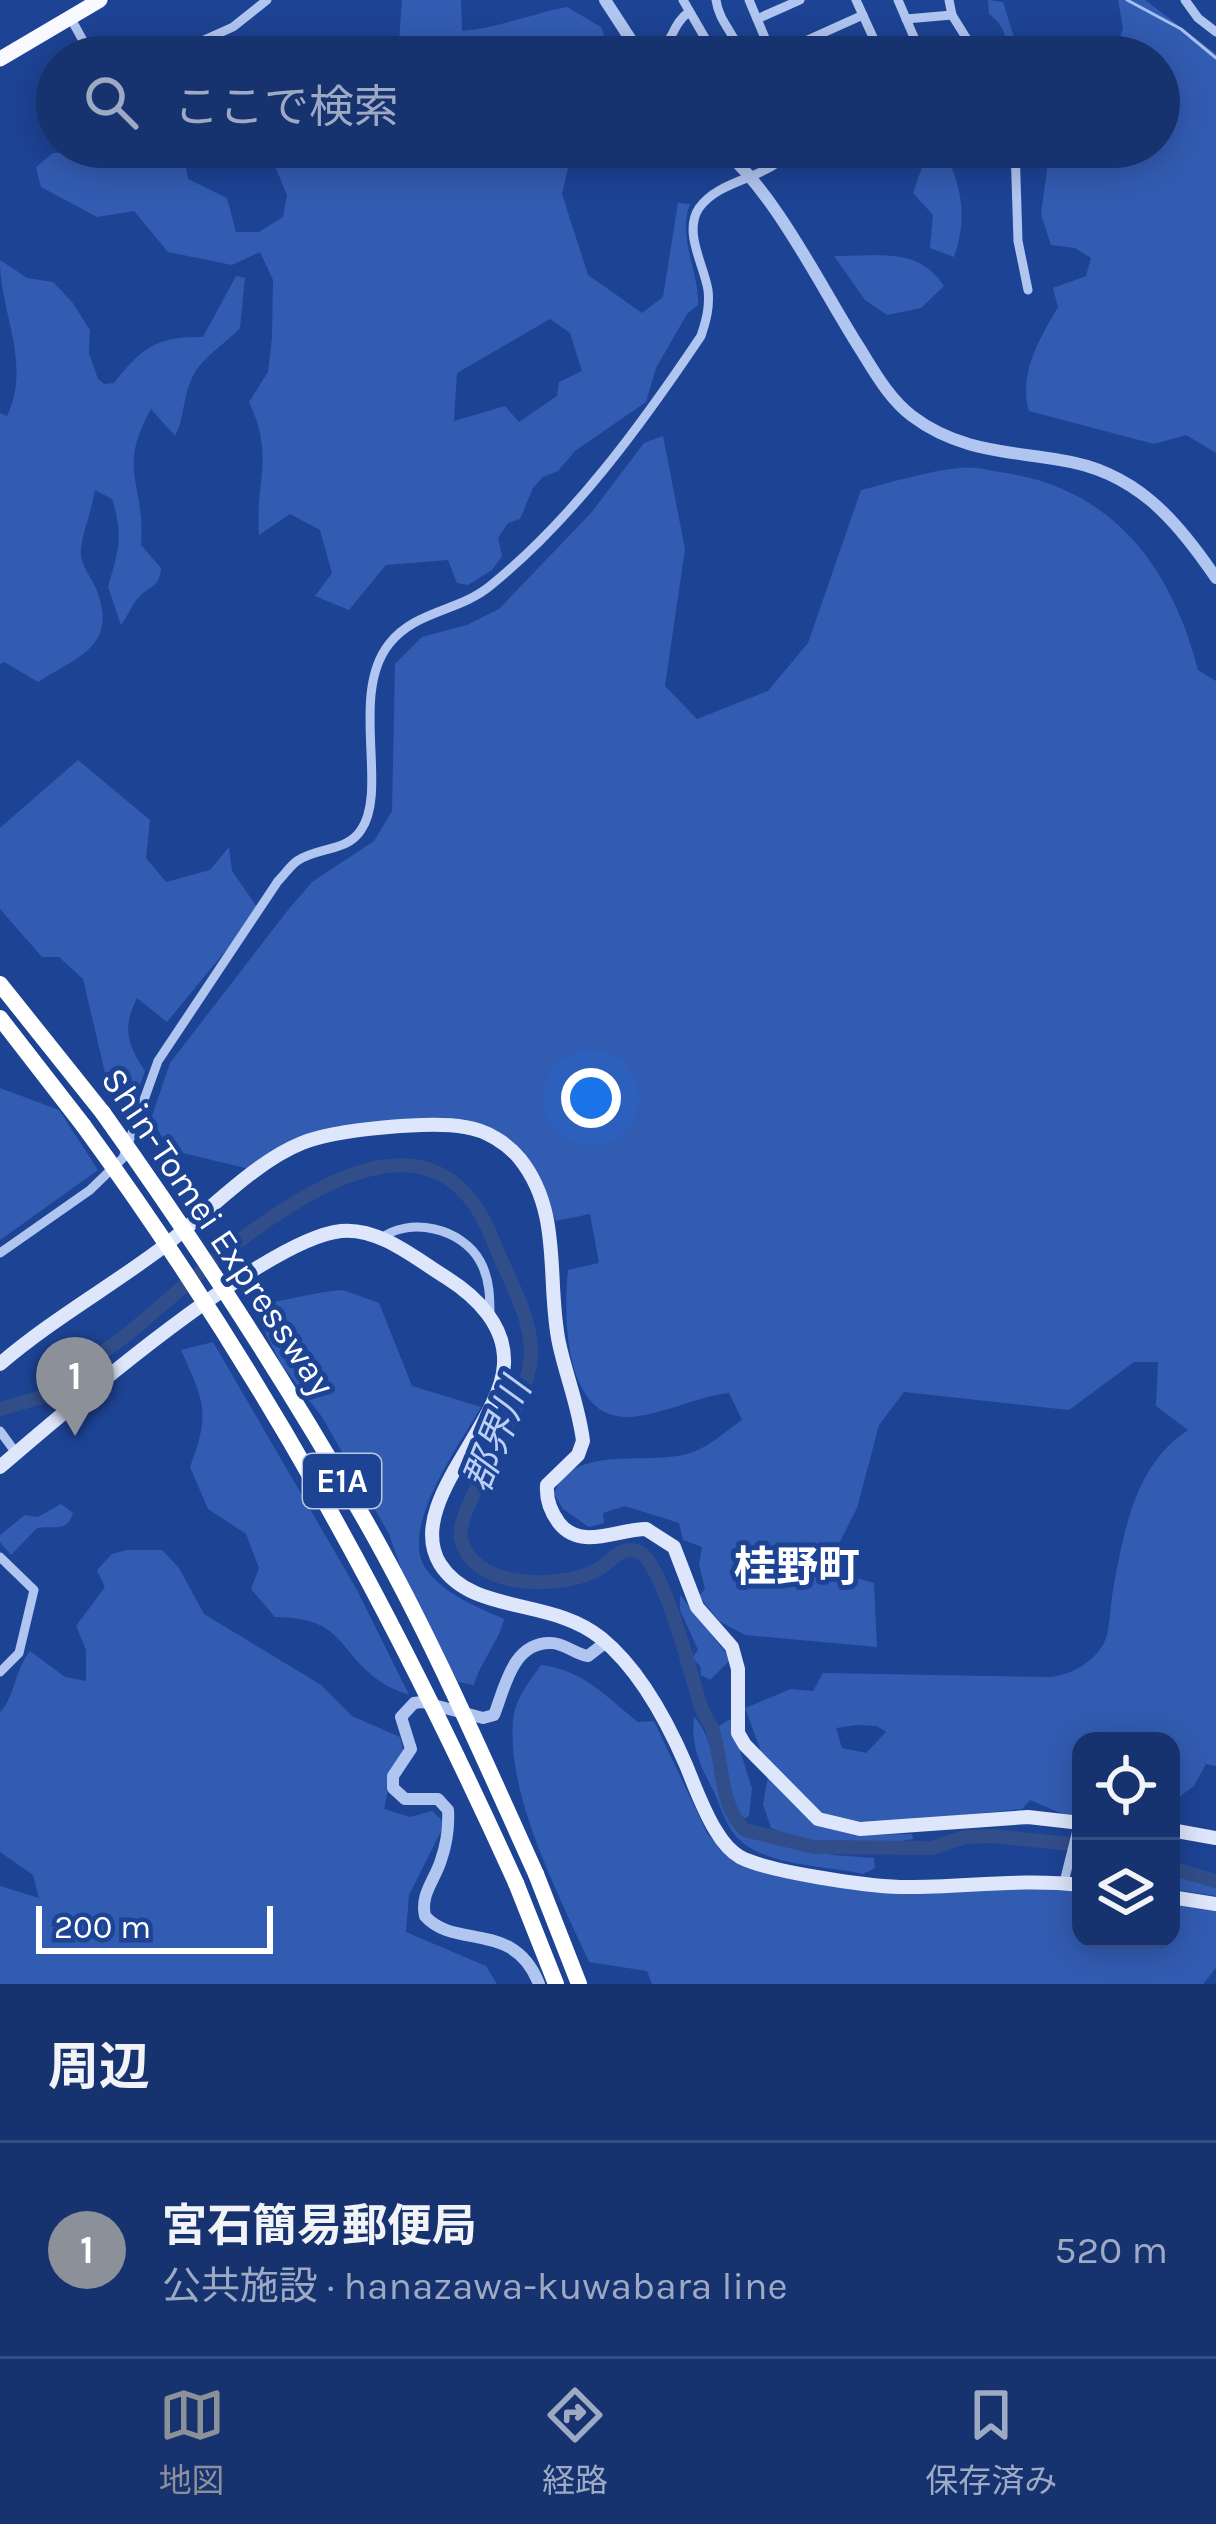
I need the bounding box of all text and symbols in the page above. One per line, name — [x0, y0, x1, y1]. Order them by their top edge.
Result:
search box — [36, 36, 1180, 168]
icon: search — [78, 69, 144, 135]
text: ここで検索 — [174, 81, 399, 133]
street label: Shin-Tomei Expressway — [93, 1060, 344, 1404]
your location — [561, 1068, 621, 1128]
pin: 1 — [36, 1337, 114, 1436]
water label: 郡界川 — [454, 1368, 542, 1498]
road number: E1A — [303, 1454, 381, 1508]
district label: 桂野町 — [734, 1542, 860, 1592]
map controls — [1072, 1732, 1180, 1948]
button: locate — [1072, 1732, 1180, 1840]
button: layers — [1072, 1840, 1180, 1948]
scale bar — [36, 1900, 273, 1953]
text: 200 m — [54, 1908, 151, 1946]
text: 周辺 — [48, 2037, 150, 2097]
text: 宮石簡易郵便局 — [162, 2200, 477, 2252]
text: 1 — [80, 2227, 94, 2273]
text: 520 m — [1054, 2227, 1168, 2273]
text: 公共施設 · hanazawa-kuwabara line — [162, 2263, 788, 2309]
tab: 地図 — [159, 2382, 225, 2502]
tab: 経路 — [542, 2382, 608, 2502]
tab: 保存済み — [925, 2382, 1057, 2502]

